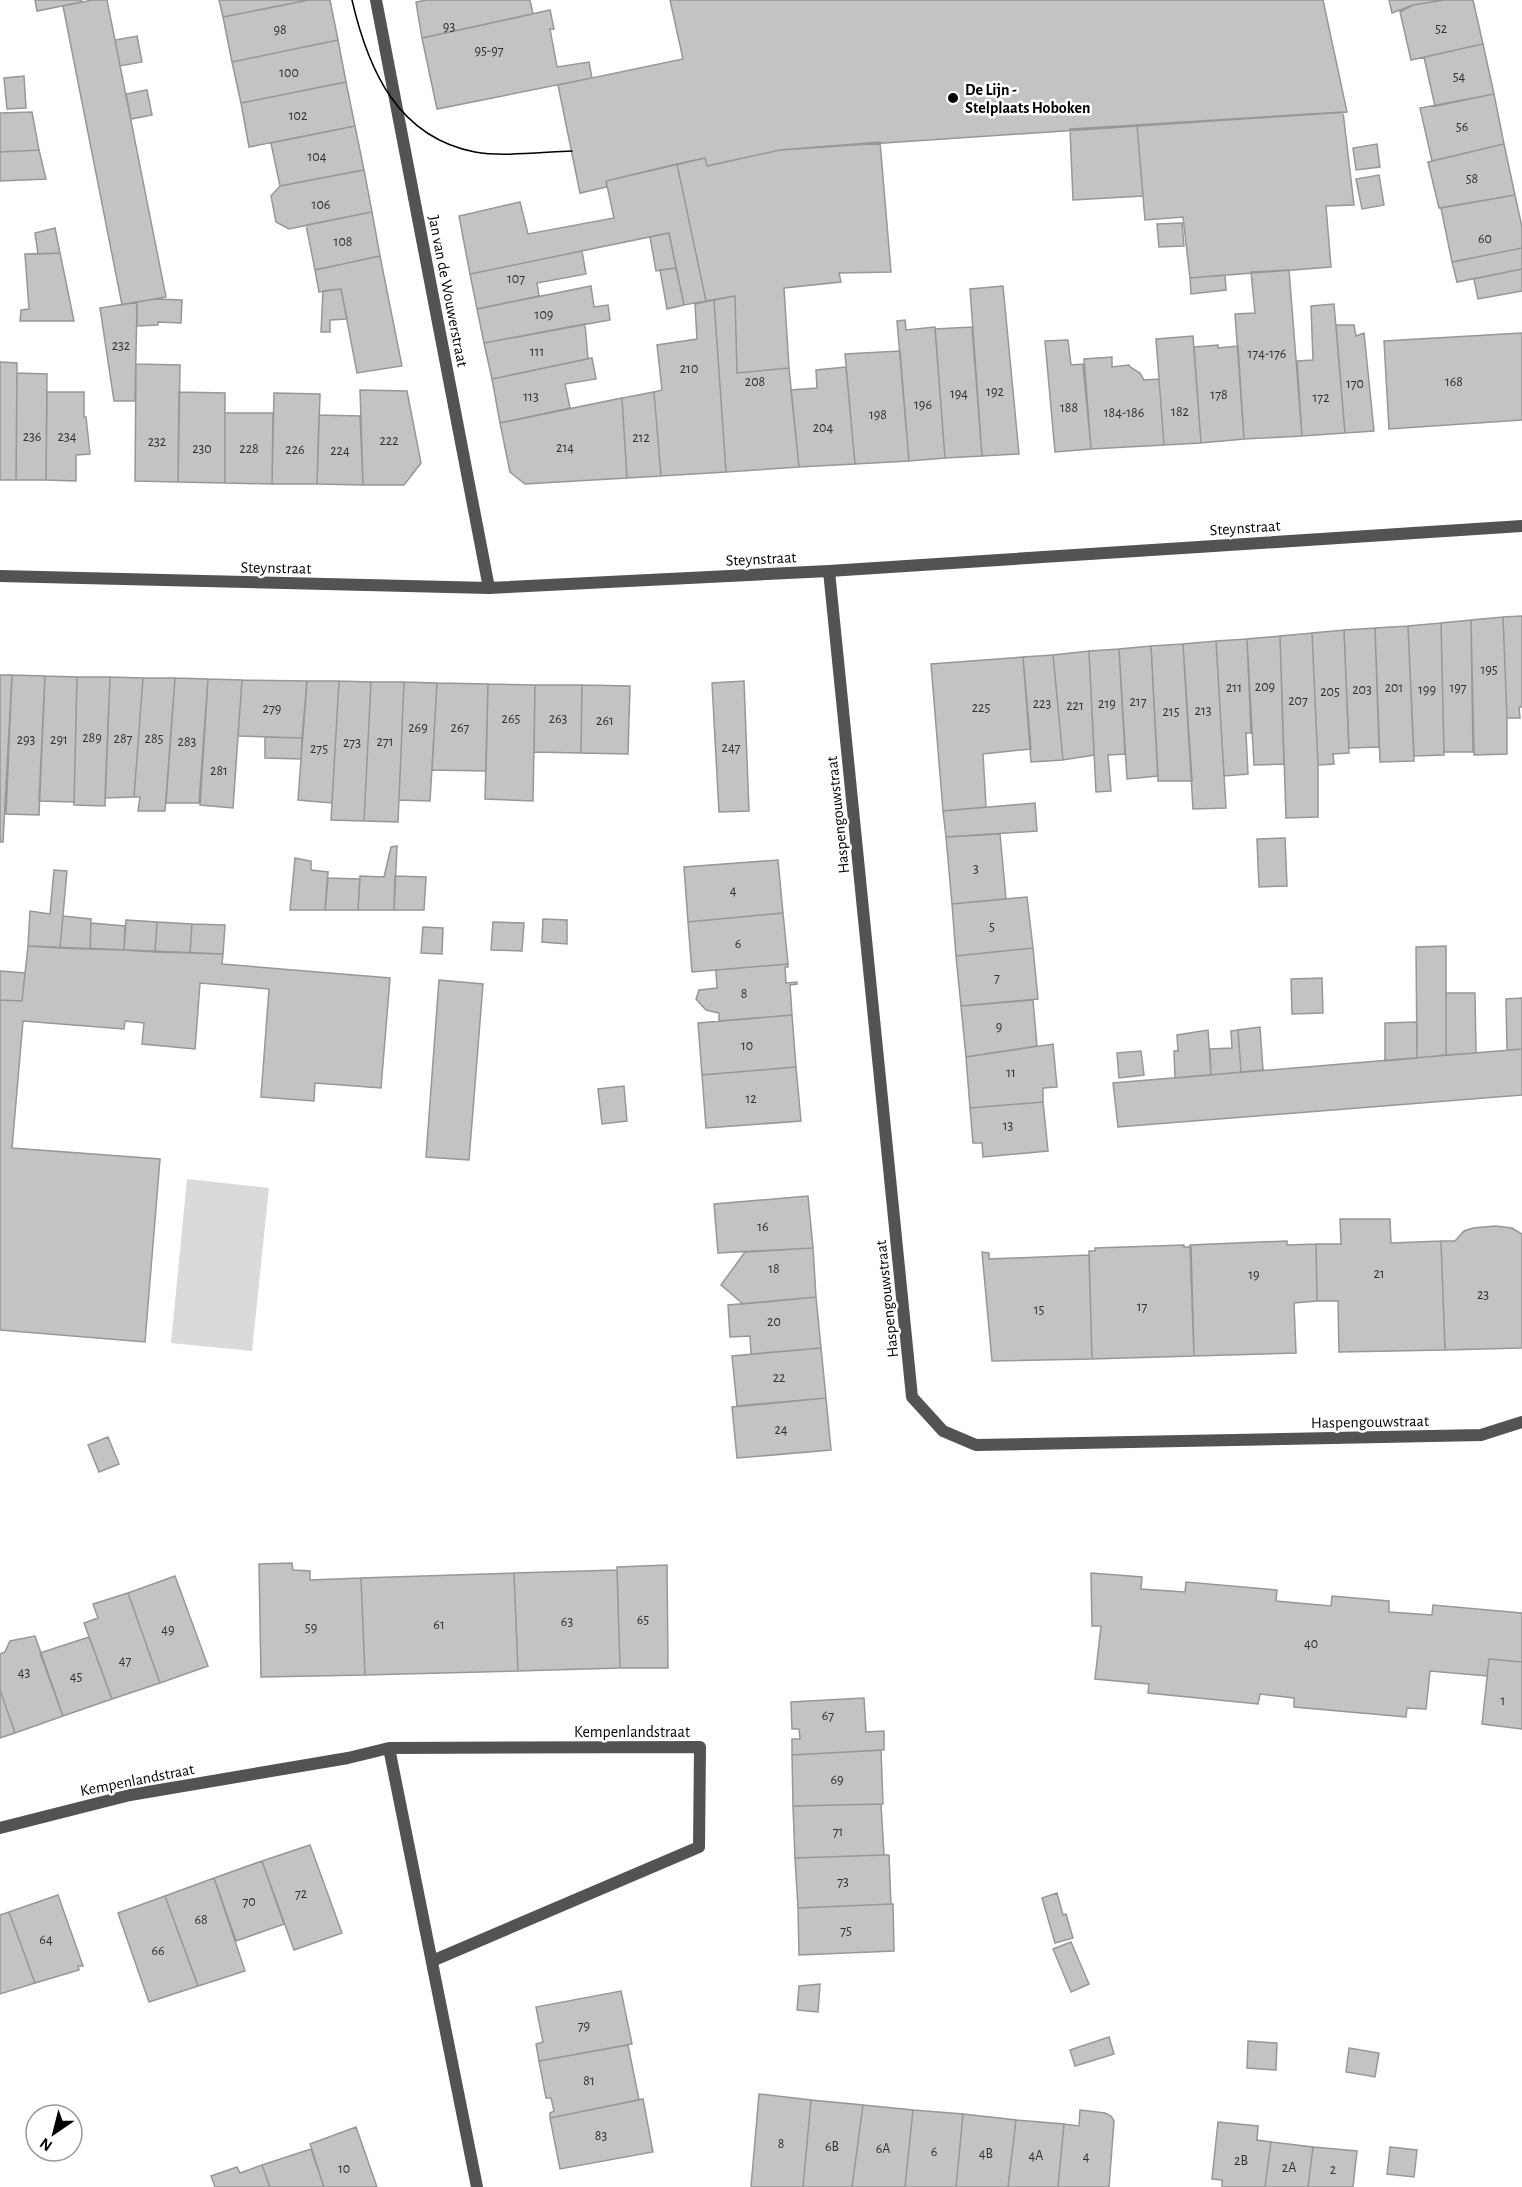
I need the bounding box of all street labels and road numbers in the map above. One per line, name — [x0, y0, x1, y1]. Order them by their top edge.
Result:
street label: Jan van de Wouwerstraat — [425, 214, 471, 368]
street label: Steynstraat — [1209, 518, 1281, 539]
street label: Steynstraat — [725, 549, 797, 570]
street label: Steynstraat — [240, 559, 312, 578]
street label: Haspengouwstraat — [824, 755, 852, 874]
street label: Haspengouwstraat — [873, 1239, 901, 1358]
street label: Haspengouwstraat — [1311, 1413, 1429, 1431]
street label: Kempenlandstraat — [574, 1724, 690, 1740]
street label: Kempenlandstraat — [79, 1761, 196, 1799]

